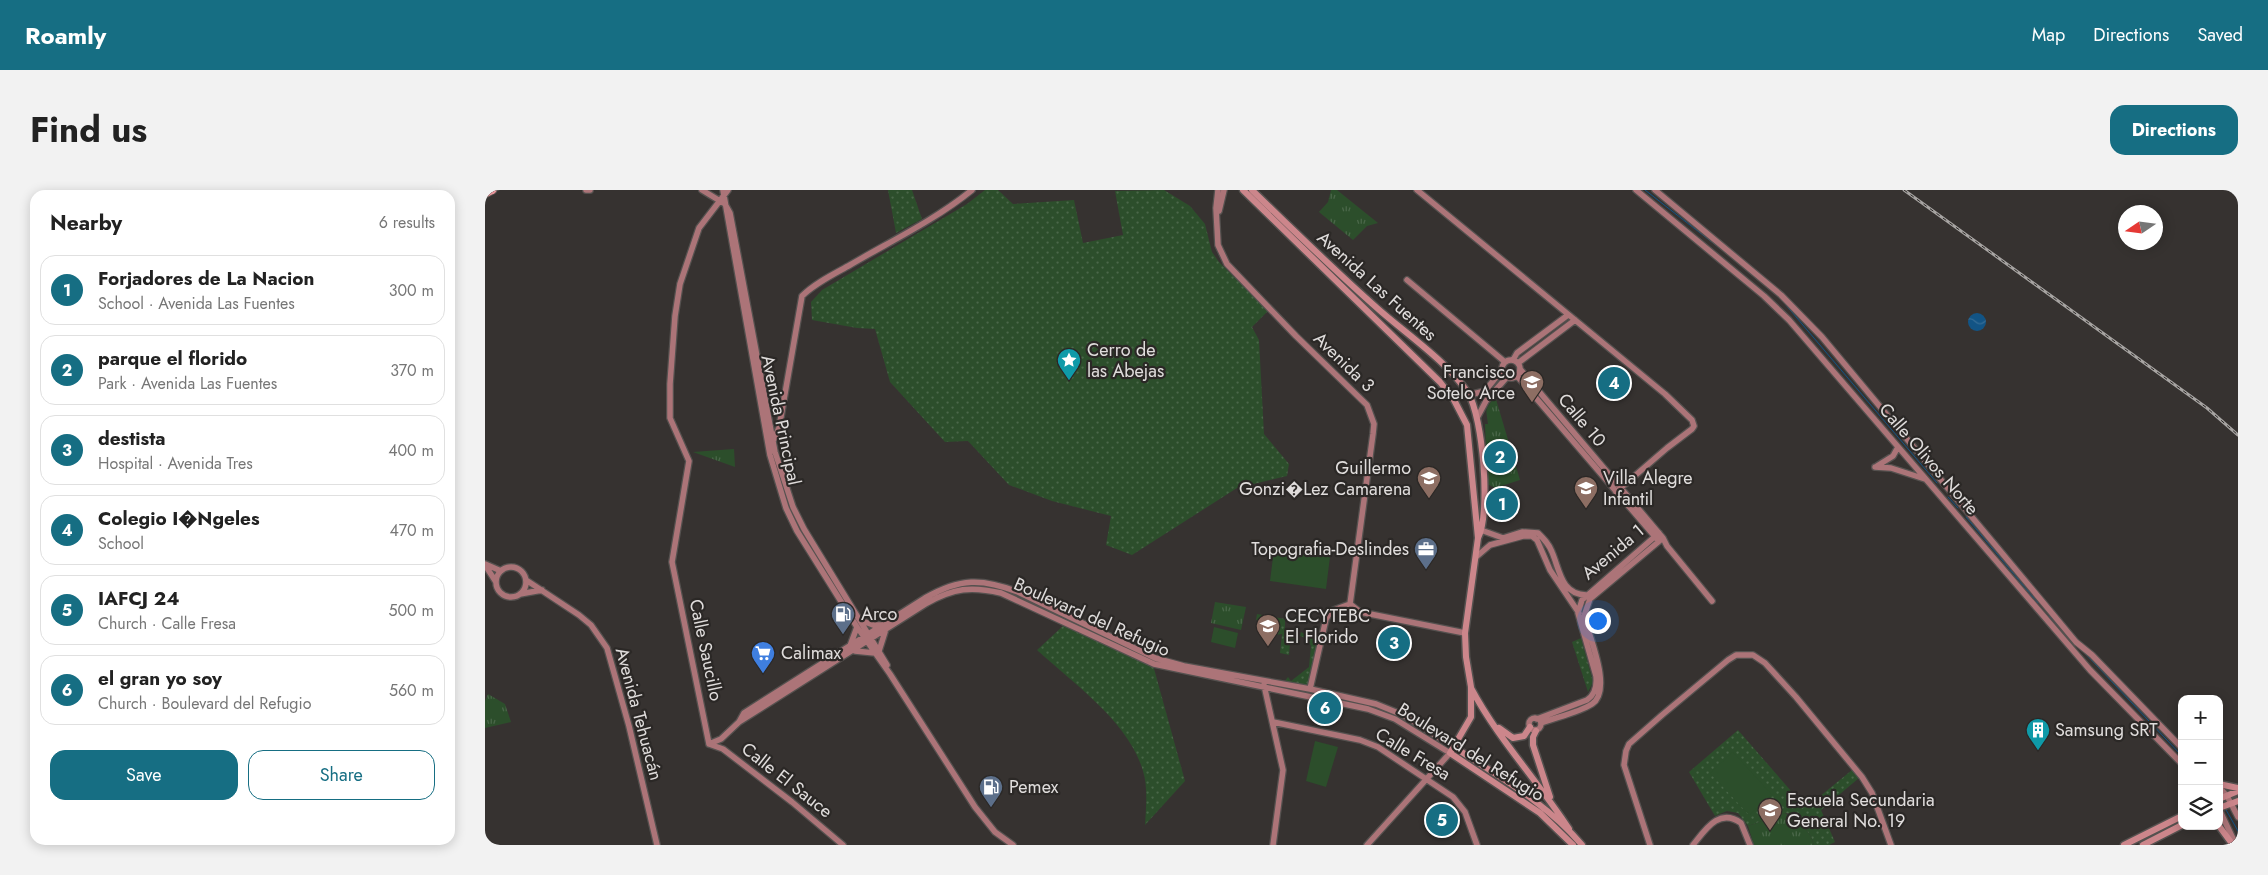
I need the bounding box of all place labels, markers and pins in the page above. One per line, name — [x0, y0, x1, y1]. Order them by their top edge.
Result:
place label: Cerro de las Abejas — [1087, 337, 1164, 384]
place icon: Cerro de las Abejas — [1056, 347, 1082, 381]
place label: Francisco Sotelo Arce — [1427, 359, 1515, 406]
pin: 4 — [1598, 364, 1630, 402]
school or university icon: Francisco Sotelo Arce — [1519, 369, 1545, 403]
pin: 2 — [1484, 438, 1516, 476]
place label: Guillermo Gonzi�Lez Camarena — [1239, 455, 1411, 502]
school or university icon: Guillermo Gonzi�Lez Camarena — [1416, 465, 1442, 499]
place label: Villa Alegre Infantil — [1603, 465, 1693, 512]
school or university icon: Villa Alegre Infantil — [1573, 475, 1599, 509]
pin: 1 — [1486, 485, 1518, 523]
place label: Topografia-Deslindes — [1251, 536, 1409, 562]
office icon: Topografia-Deslindes — [1413, 536, 1439, 570]
fuel station icon: Arco — [830, 601, 856, 635]
place label: Arco — [861, 601, 897, 627]
place label: CECYTEBC El Florido — [1285, 603, 1370, 650]
school or university icon: CECYTEBC El Florido — [1255, 613, 1281, 647]
pin: 3 — [1378, 624, 1410, 662]
supermarket icon: Calimax — [750, 640, 776, 674]
place label: Calimax — [781, 640, 842, 666]
pin: 6 — [1309, 689, 1341, 727]
building icon: Samsung SRT — [2025, 717, 2051, 751]
place label: Samsung SRT — [2055, 717, 2158, 743]
fuel station icon: Pemex — [978, 774, 1004, 808]
place label: Pemex — [1009, 774, 1059, 800]
place label: Escuela Secundaria General No. 19 — [1787, 787, 1935, 834]
school or university icon: Escuela Secundaria General No. 19 — [1757, 797, 1783, 831]
pin: 5 — [1426, 801, 1458, 839]

